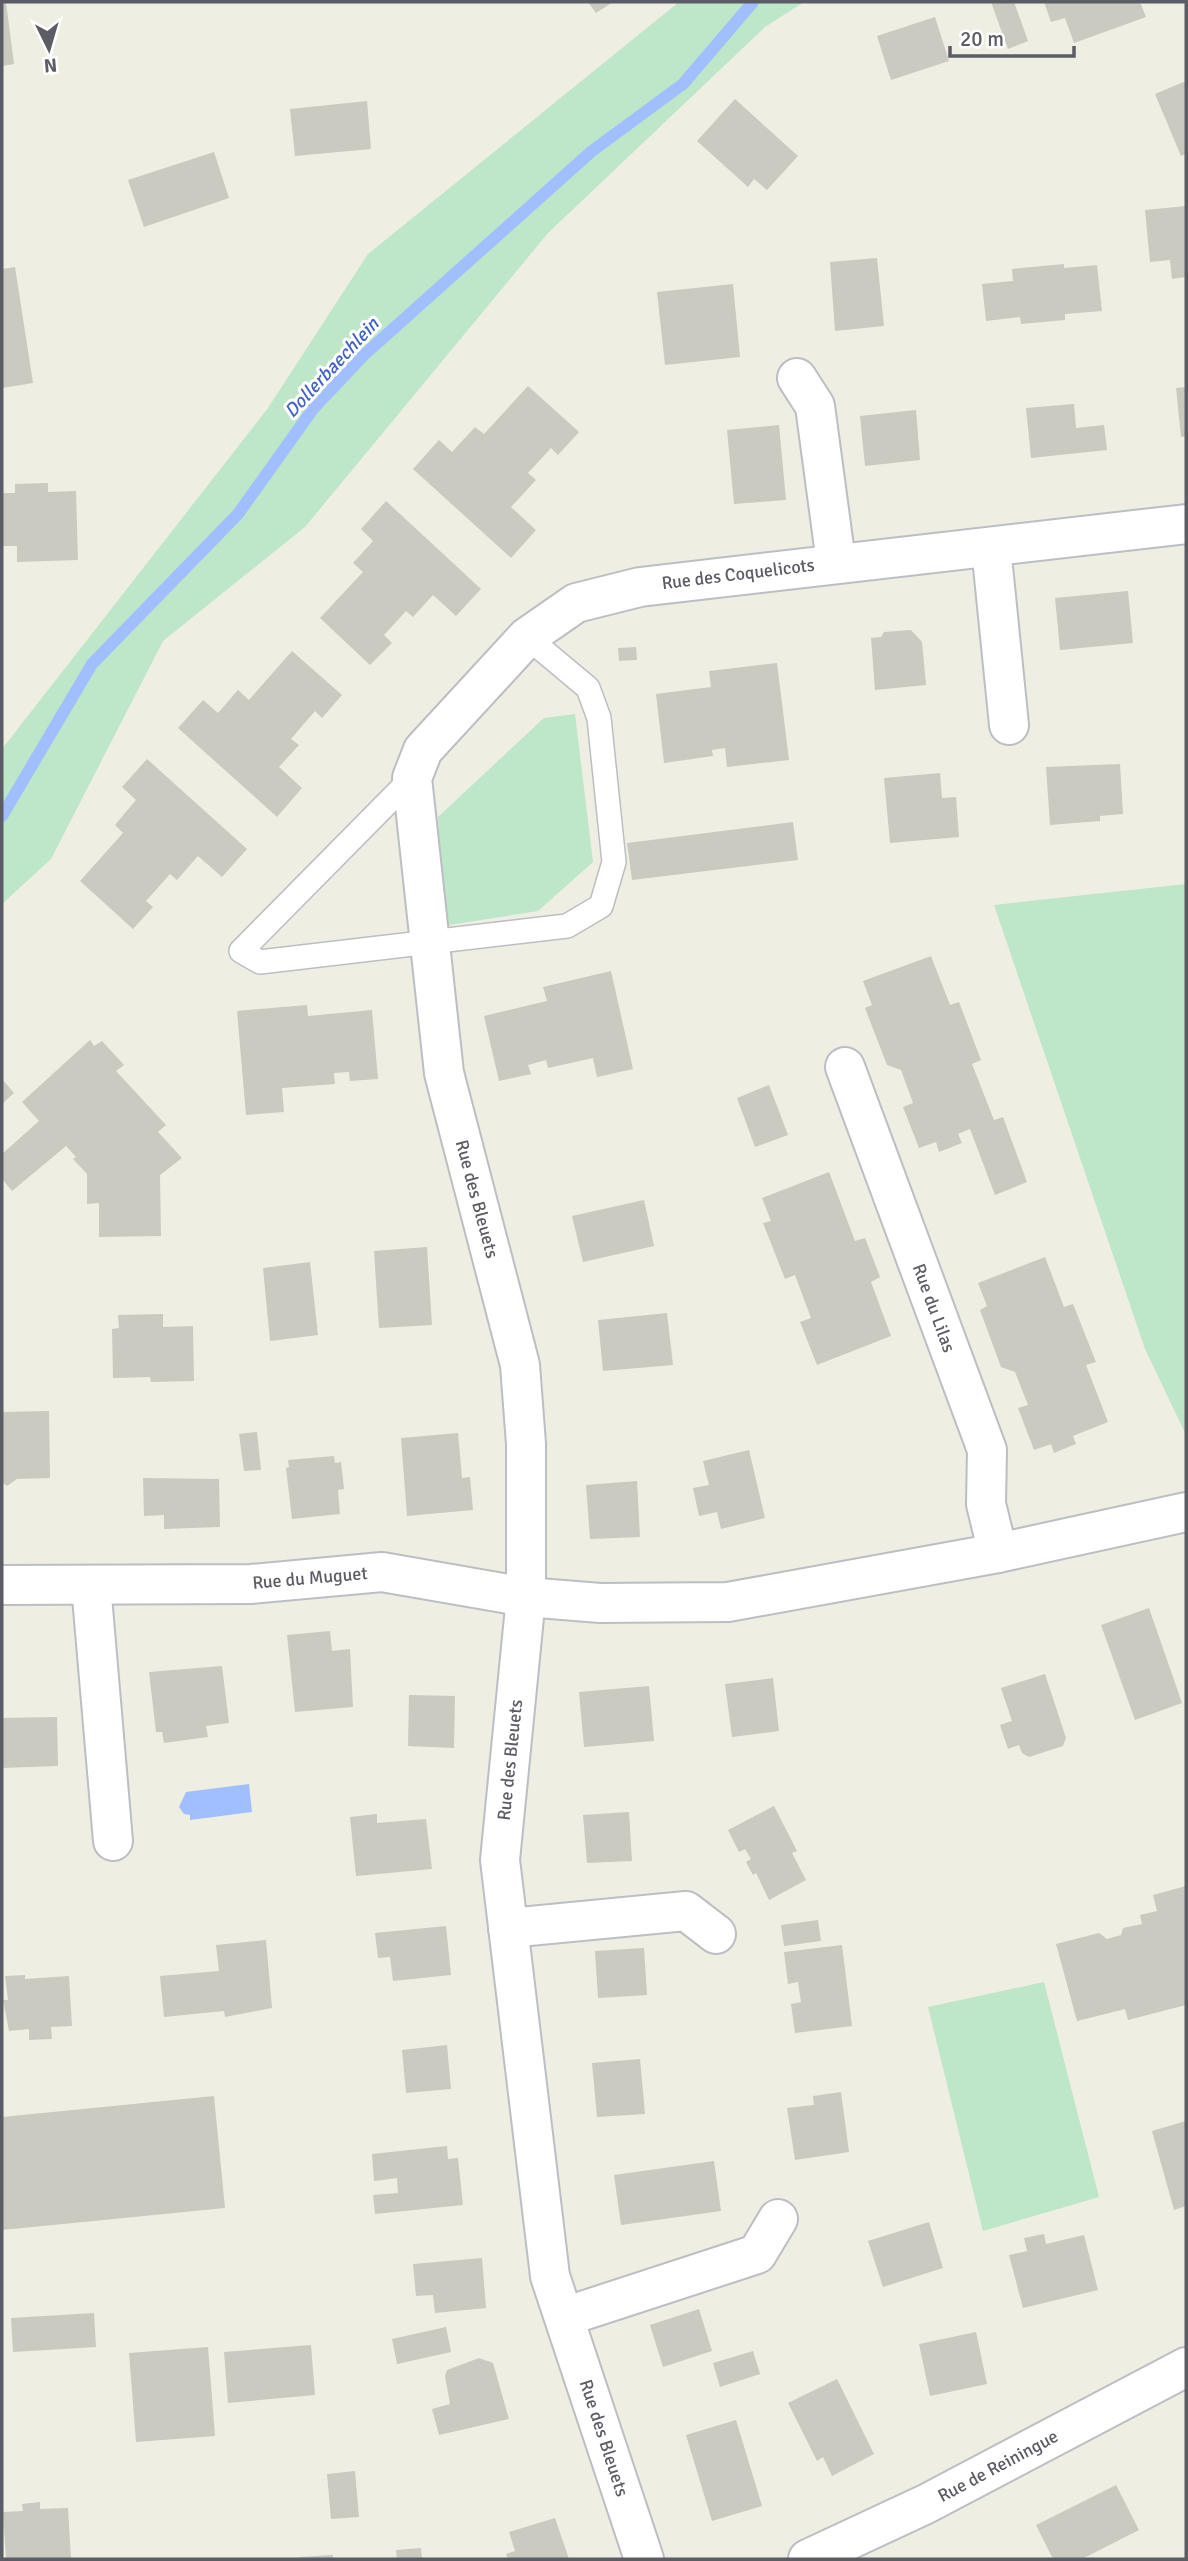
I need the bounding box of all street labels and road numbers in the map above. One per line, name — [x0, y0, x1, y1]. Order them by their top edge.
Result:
street label: Rue des Coquelicots — [660, 554, 816, 594]
street label: Rue des Bleuets — [451, 1137, 503, 1261]
street label: Rue du Lilas — [908, 1261, 960, 1355]
street label: Rue du Muguet — [251, 1562, 369, 1594]
street label: Rue des Bleuets — [493, 1698, 527, 1822]
street label: Rue des Bleuets — [575, 2377, 633, 2499]
street label: Rue de Reiningue — [934, 2425, 1062, 2507]

